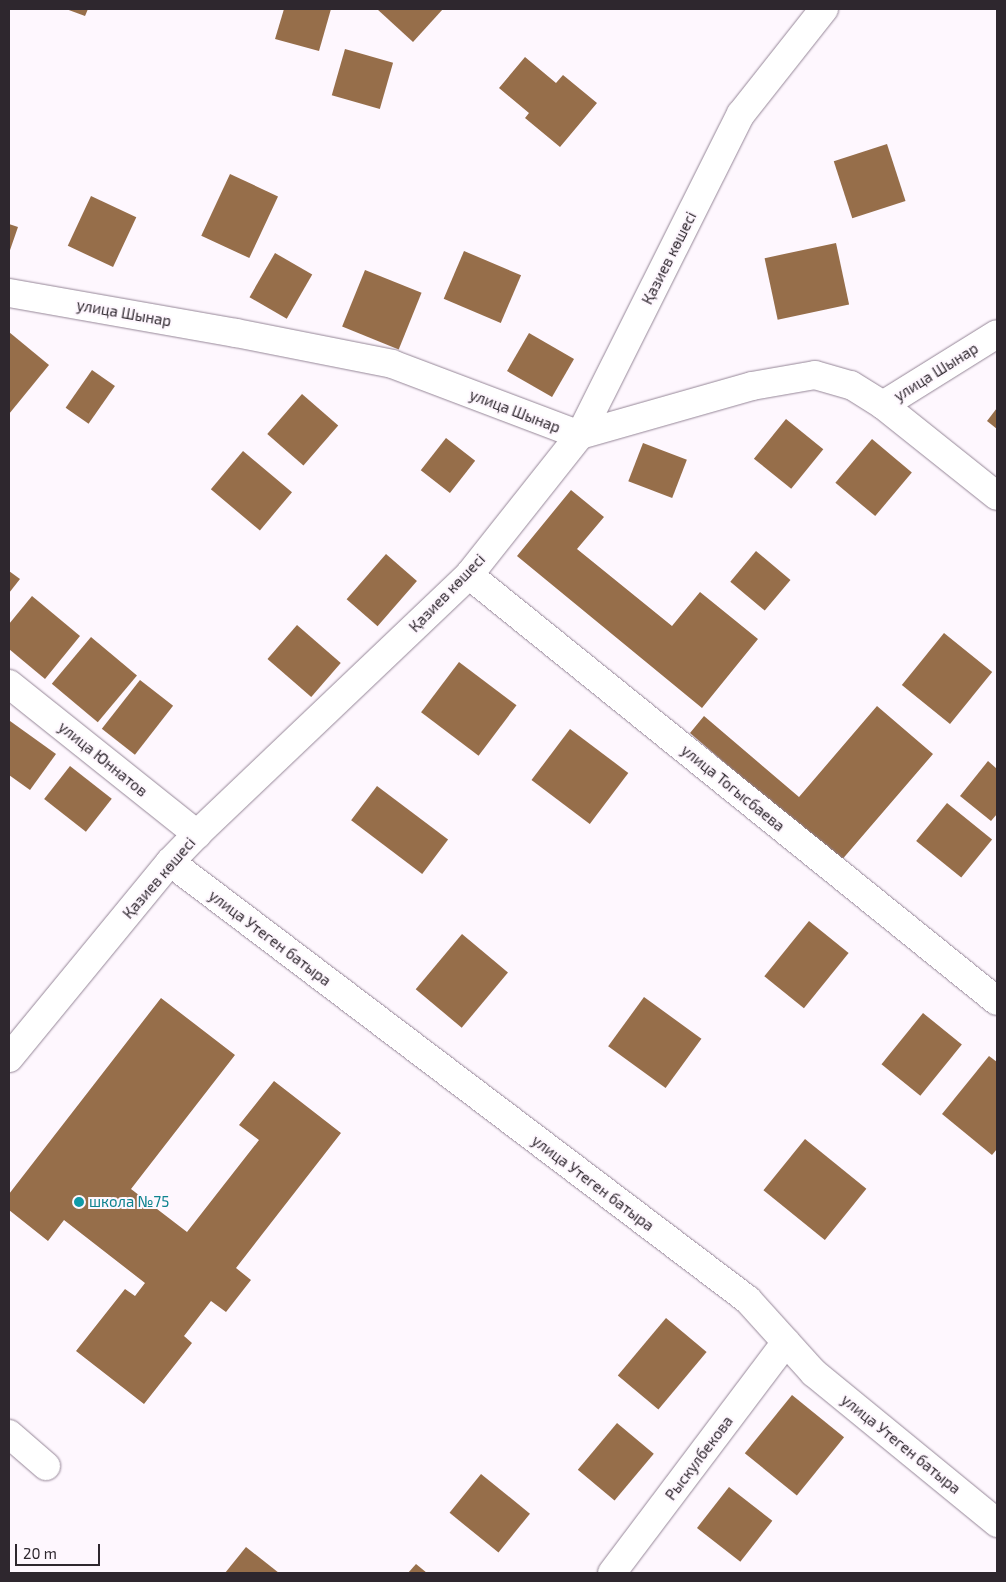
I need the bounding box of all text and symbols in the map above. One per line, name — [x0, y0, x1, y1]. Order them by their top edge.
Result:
street label: Қазиев көшесі — [638, 209, 700, 307]
street label: улица Шынар — [75, 296, 173, 330]
street label: улица Шынар — [891, 339, 981, 405]
street label: улица Шынар — [467, 385, 563, 437]
street label: Қазиев көшесі — [405, 550, 489, 636]
street label: улица Юннатов — [55, 718, 151, 800]
street label: улица Тогысбаева — [678, 741, 788, 835]
street label: Қазиев көшесі — [119, 834, 199, 922]
street label: улица Утеген батыра — [205, 886, 335, 990]
street label: улица Утеген батыра — [528, 1131, 658, 1235]
place label: школа №75 — [89, 1193, 169, 1211]
marker: школа №75 — [73, 1196, 85, 1208]
street label: улица Утеген батыра — [838, 1390, 964, 1498]
street label: Рыскулбекова — [661, 1412, 737, 1504]
scale bar — [18, 1534, 102, 1566]
text: 20 m — [23, 1544, 57, 1562]

